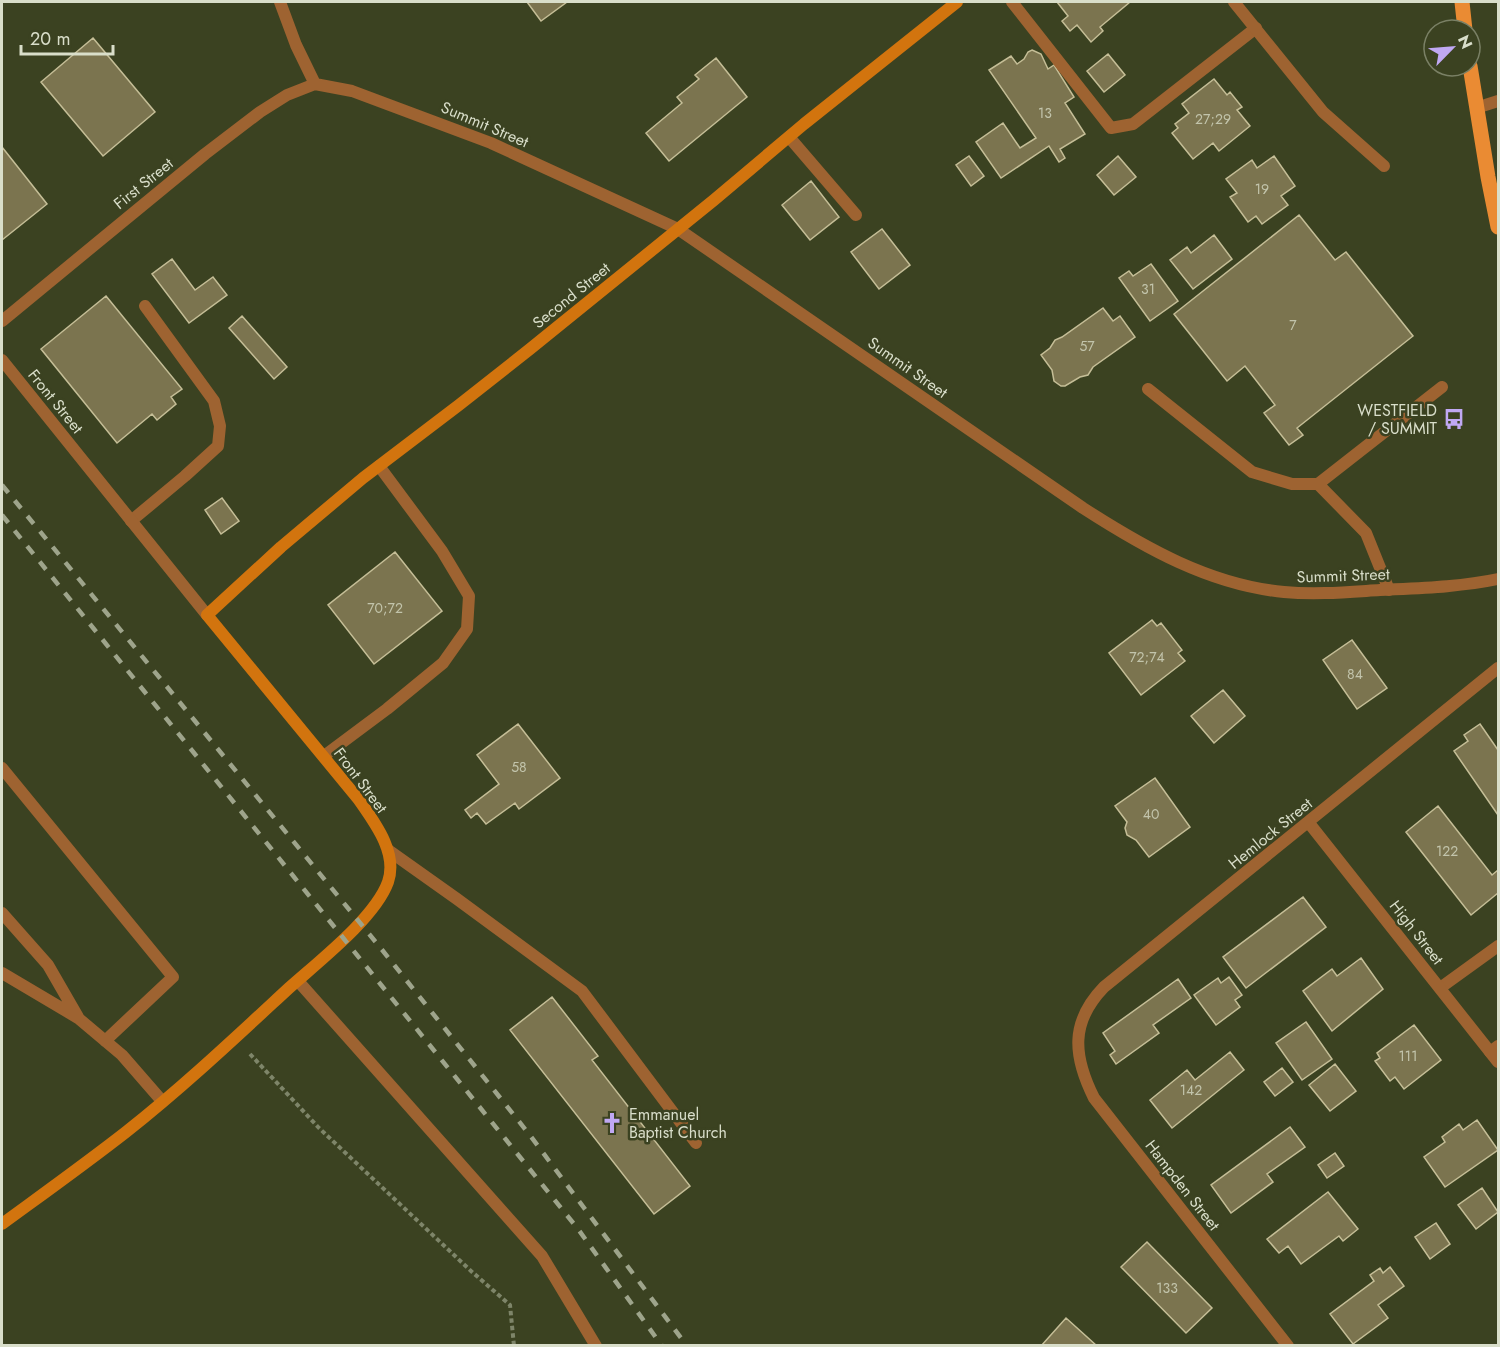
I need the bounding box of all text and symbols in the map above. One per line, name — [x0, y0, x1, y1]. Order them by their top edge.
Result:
scale bar — [21, 18, 112, 56]
north arrow — [1422, 18, 1482, 78]
text: 20 m — [30, 26, 70, 52]
text: N — [1452, 31, 1478, 52]
street label: Summit Street — [437, 96, 532, 153]
house number: 13 — [1038, 103, 1052, 123]
house number: 27;29 — [1195, 109, 1231, 129]
street label: First Street — [109, 152, 178, 215]
house number: 19 — [1255, 179, 1269, 199]
street label: Second Street — [528, 257, 615, 334]
house number: 31 — [1141, 279, 1155, 299]
house number: 7 — [1289, 315, 1297, 335]
street label: Summit Street — [863, 331, 953, 404]
house number: 57 — [1079, 336, 1095, 356]
street label: Front Street — [22, 364, 89, 439]
place label: WESTFIELD / SUMMIT — [1357, 399, 1438, 440]
bus stop icon: WESTFIELD / SUMMIT — [1442, 407, 1466, 431]
street label: Summit Street — [1296, 562, 1390, 589]
house number: 70;72 — [367, 598, 403, 618]
house number: 72;74 — [1129, 647, 1165, 667]
house number: 84 — [1347, 664, 1363, 684]
street label: Front Street — [328, 743, 393, 818]
house number: 58 — [511, 757, 527, 777]
street label: Hemlock Street — [1223, 792, 1317, 874]
house number: 40 — [1143, 804, 1159, 824]
house number: 122 — [1436, 841, 1458, 861]
street label: High Street — [1384, 895, 1449, 969]
house number: 111 — [1399, 1046, 1417, 1066]
house number: 142 — [1180, 1080, 1202, 1100]
place label: Emmanuel Baptist Church — [629, 1103, 727, 1144]
church icon: Emmanuel Baptist Church — [600, 1111, 624, 1135]
street label: Hampden Street — [1140, 1135, 1225, 1236]
house number: 133 — [1156, 1278, 1178, 1298]

